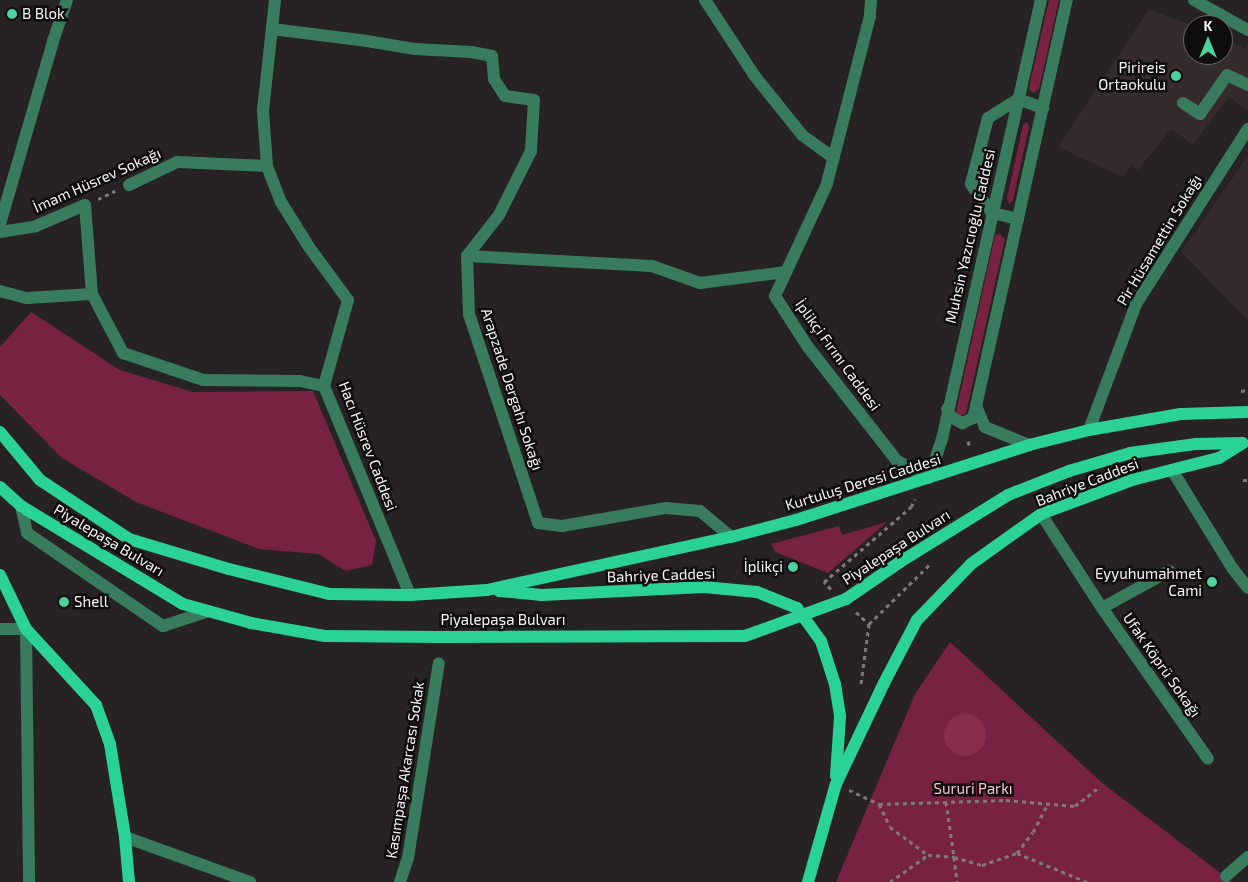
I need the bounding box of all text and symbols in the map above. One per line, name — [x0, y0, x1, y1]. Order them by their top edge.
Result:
place label: B Blok — [22, 5, 65, 23]
marker: B Blok — [6, 8, 18, 20]
north arrow — [1183, 15, 1233, 65]
text: K — [1204, 17, 1212, 34]
place label: Pirireis Ortaokulu — [1098, 58, 1166, 93]
marker: Pirireis Ortaokulu — [1170, 70, 1182, 82]
street label: İmam Hüsrev Sokağı — [30, 144, 164, 216]
street label: Muhsin Yazıcıoğlu Caddesi — [941, 147, 999, 325]
street label: Pir Hüsamettin Sokağı — [1113, 171, 1205, 309]
street label: İplikçi Fırını Caddesi — [792, 296, 884, 414]
street label: Arapzade Dergahı Sokağı — [477, 306, 547, 472]
street label: Hacı Hüsrev Caddesi — [335, 379, 401, 513]
street label: Kurtuluş Deresi Caddesi — [783, 450, 943, 514]
street label: Bahriye Caddesi — [1033, 454, 1141, 510]
street label: Piyalepaşa Bulvarı — [51, 500, 167, 580]
street label: Piyalepaşa Bulvarı — [839, 505, 953, 589]
place label: İplikçi — [744, 558, 783, 576]
marker: İplikçi — [787, 561, 799, 573]
street label: Bahriye Caddesi — [606, 564, 716, 586]
place label: Eyyuhumahmet Cami — [1095, 564, 1202, 599]
marker: Eyyuhumahmet Cami — [1206, 576, 1218, 588]
place label: Shell — [74, 593, 108, 611]
marker: Shell — [58, 596, 70, 608]
street label: Ufak Köprü Sokağı — [1119, 609, 1205, 721]
street label: Piyalepaşa Bulvarı — [440, 611, 566, 629]
street label: Kasımpaşa Akarcası Sokak — [382, 680, 428, 860]
park label: Sururi Parkı — [933, 780, 1013, 798]

